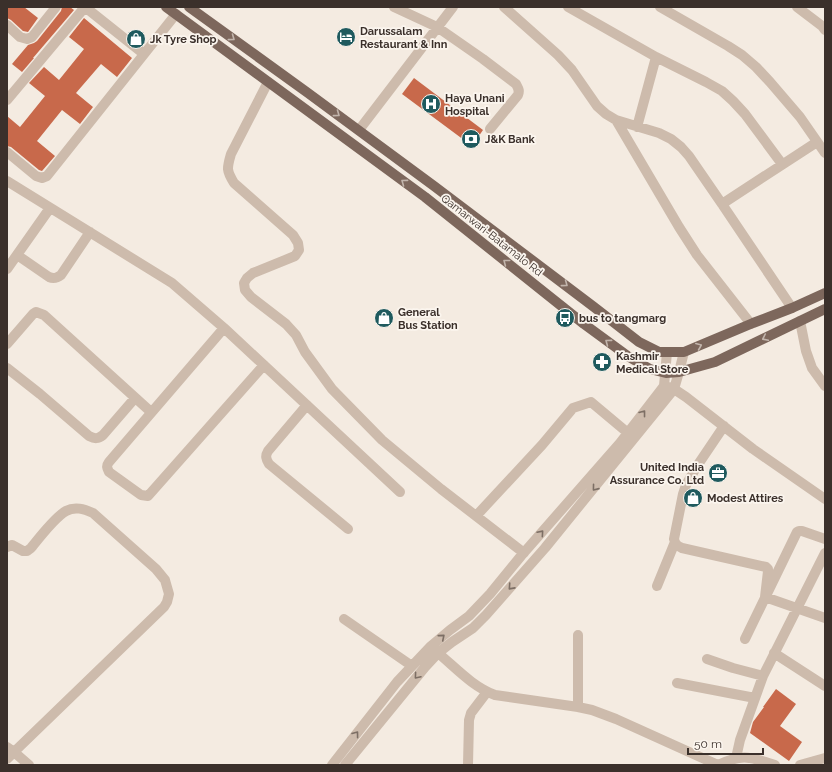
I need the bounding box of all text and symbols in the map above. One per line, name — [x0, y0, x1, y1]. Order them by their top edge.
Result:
place label: Darussalam Restaurant & Inn — [360, 25, 448, 51]
hotel icon: Darussalam Restaurant & Inn — [335, 26, 357, 48]
shop icon: Jk Tyre Shop — [125, 28, 147, 50]
place label: Jk Tyre Shop — [150, 33, 217, 46]
one-way arrow — [227, 33, 234, 40]
place label: Haya Unani Hospital — [445, 92, 505, 118]
hospital icon: Haya Unani Hospital — [420, 93, 442, 115]
one-way arrow — [333, 109, 340, 117]
bank icon: J&K Bank — [460, 128, 482, 150]
place label: J&K Bank — [485, 133, 536, 146]
one-way arrow — [401, 180, 408, 187]
street label: Qamarwari-Batamalo Rd — [438, 192, 545, 279]
one-way arrow — [504, 259, 511, 266]
one-way arrow — [560, 279, 567, 286]
place label: General Bus Station — [398, 306, 458, 332]
shop icon: General Bus Station — [373, 307, 395, 329]
bus stop icon: bus to tangmarg — [554, 307, 576, 329]
place label: bus to tangmarg — [579, 312, 666, 325]
one-way arrow — [762, 333, 769, 341]
one-way arrow — [606, 340, 613, 347]
one-way arrow — [695, 343, 703, 351]
place label: Kashmir Medical Store — [616, 350, 689, 376]
pharmacy icon: Kashmir Medical Store — [591, 351, 613, 373]
one-way arrow — [639, 410, 646, 417]
place label: United India Assurance Co. Ltd — [610, 461, 704, 487]
office icon: United India Assurance Co. Ltd — [707, 462, 729, 484]
one-way arrow — [592, 483, 599, 491]
shop icon: Modest Attires — [682, 487, 704, 509]
place label: Modest Attires — [707, 492, 784, 505]
one-way arrow — [537, 531, 544, 538]
one-way arrow — [508, 583, 515, 590]
one-way arrow — [437, 634, 444, 641]
one-way arrow — [414, 671, 421, 679]
scale bar — [688, 730, 763, 756]
one-way arrow — [351, 731, 359, 738]
text: 50 m — [694, 737, 722, 751]

